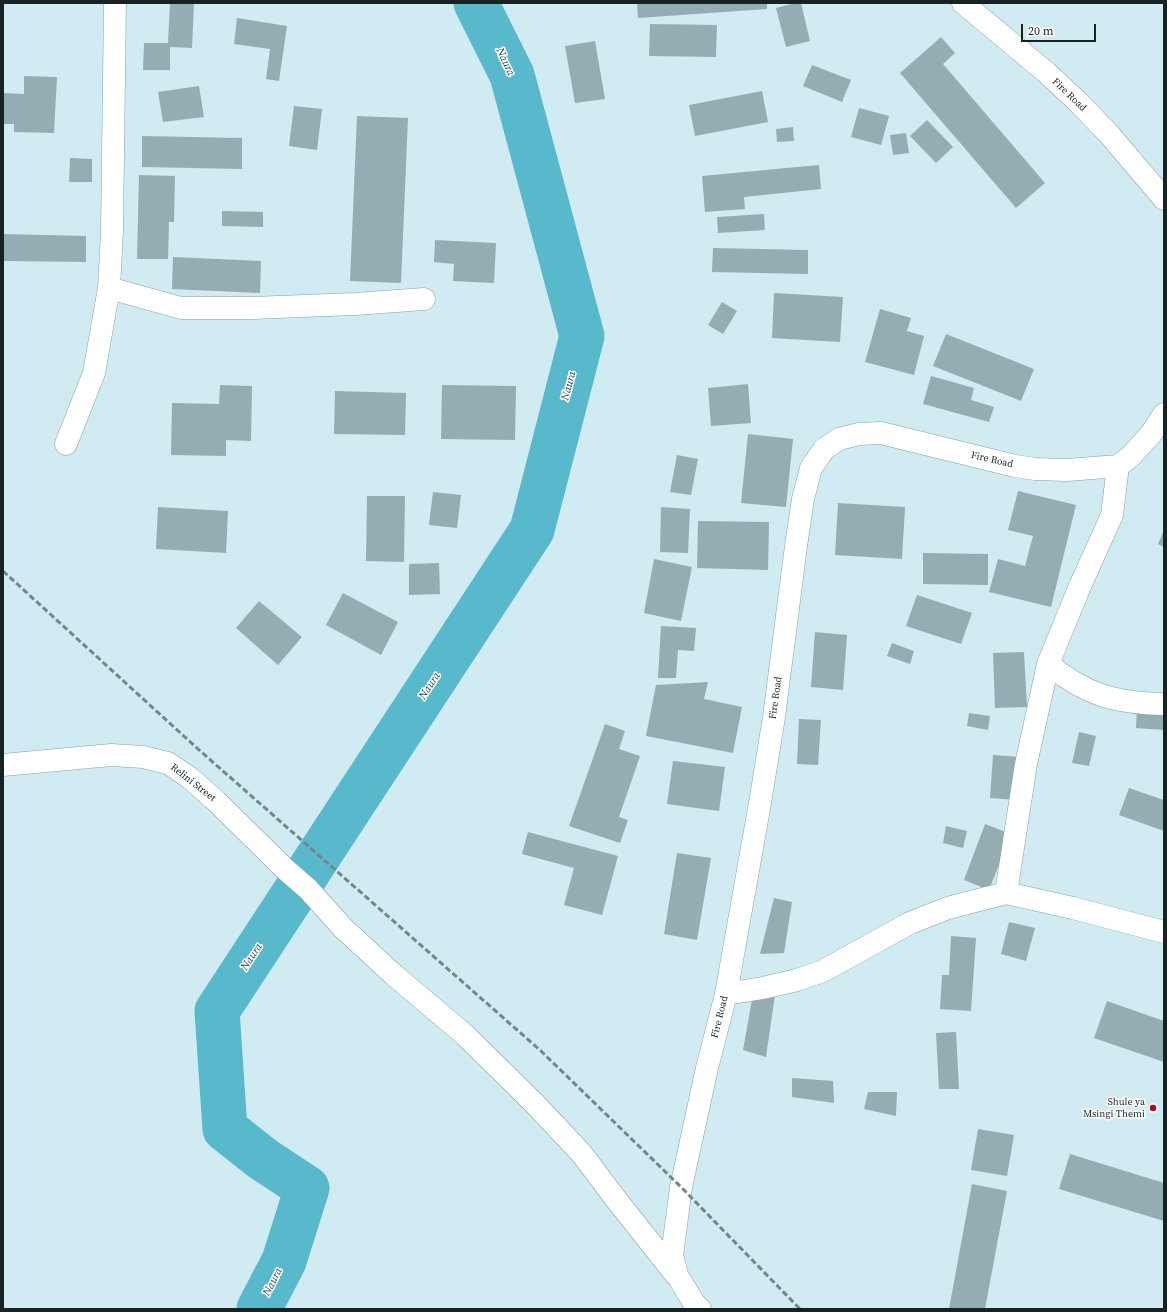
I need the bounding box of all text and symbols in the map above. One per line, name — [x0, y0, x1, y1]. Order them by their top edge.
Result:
scale bar — [1023, 16, 1098, 42]
text: 20 m — [1028, 23, 1054, 39]
water label: Naura — [493, 46, 517, 78]
street label: Fire Road — [1049, 76, 1089, 114]
water label: Naura — [559, 370, 579, 402]
street label: Fire Road — [970, 449, 1014, 471]
water label: Naura — [416, 670, 444, 702]
street label: Fire Road — [767, 676, 785, 720]
street label: Relini Street — [168, 761, 218, 805]
water label: Naura — [238, 941, 266, 973]
street label: Fire Road — [709, 995, 731, 1039]
place label: Shule ya Msingi Themi — [1083, 1096, 1145, 1120]
marker: Shule ya Msingi Themi — [1148, 1103, 1158, 1113]
water label: Naura — [260, 1266, 286, 1298]

